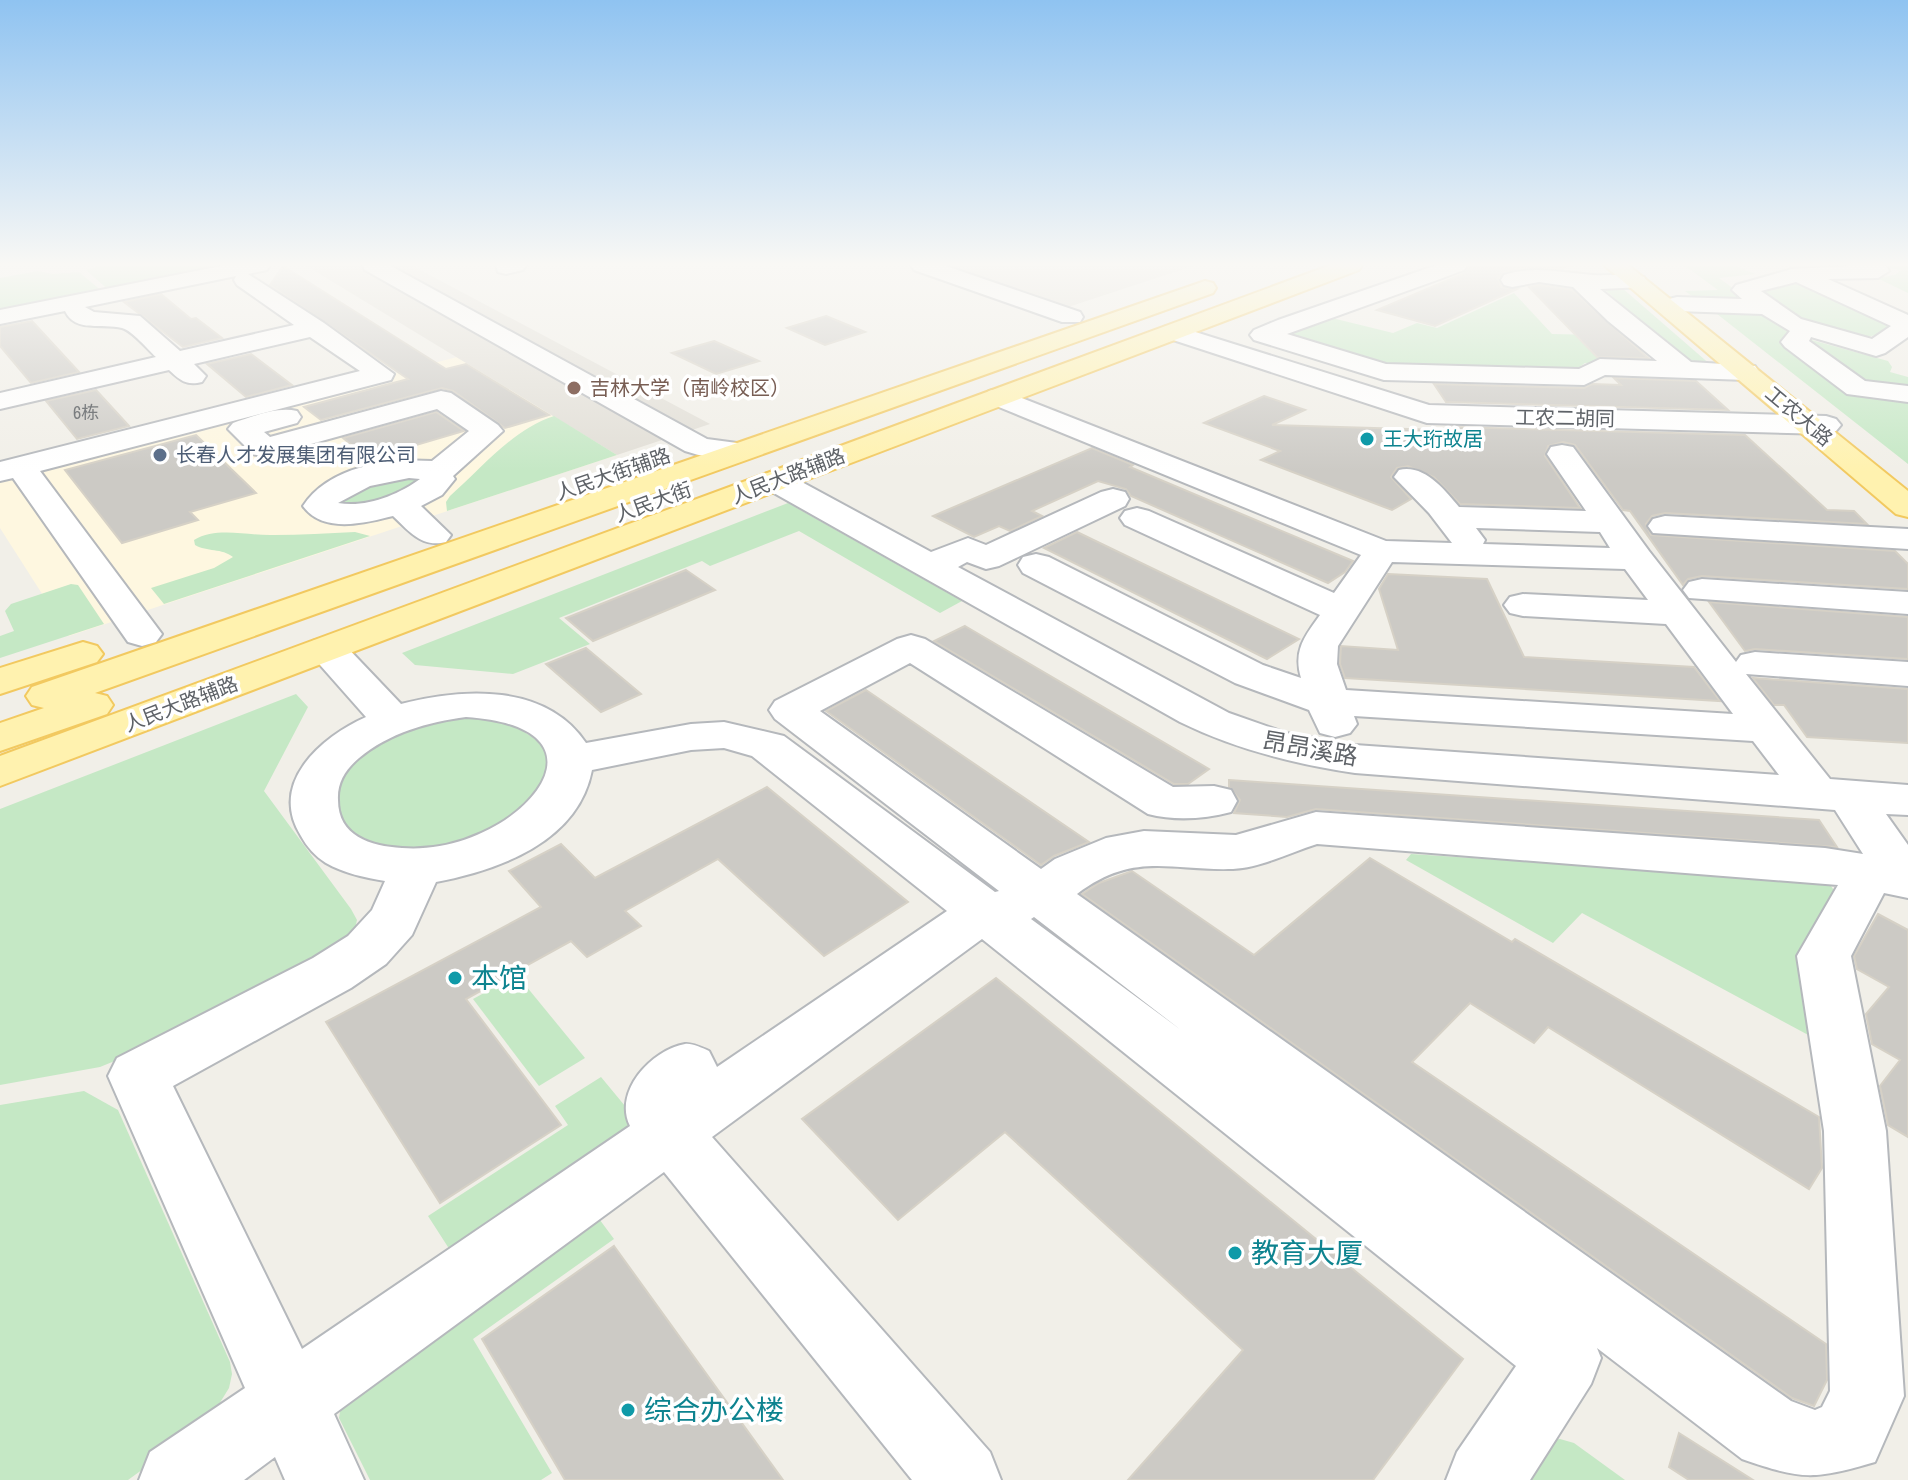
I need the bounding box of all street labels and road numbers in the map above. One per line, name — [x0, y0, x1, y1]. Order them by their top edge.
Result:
street label: 工农大路 — [1760, 380, 1839, 452]
street label: 工农二胡同 — [1515, 403, 1615, 432]
street label: 人民大路辅路 — [727, 441, 849, 510]
street label: 人民大街辅路 — [552, 443, 674, 505]
street label: 人民大街 — [611, 477, 695, 527]
street label: 人民大路辅路 — [120, 669, 242, 738]
street label: 昂昂溪路 — [1260, 724, 1360, 772]

